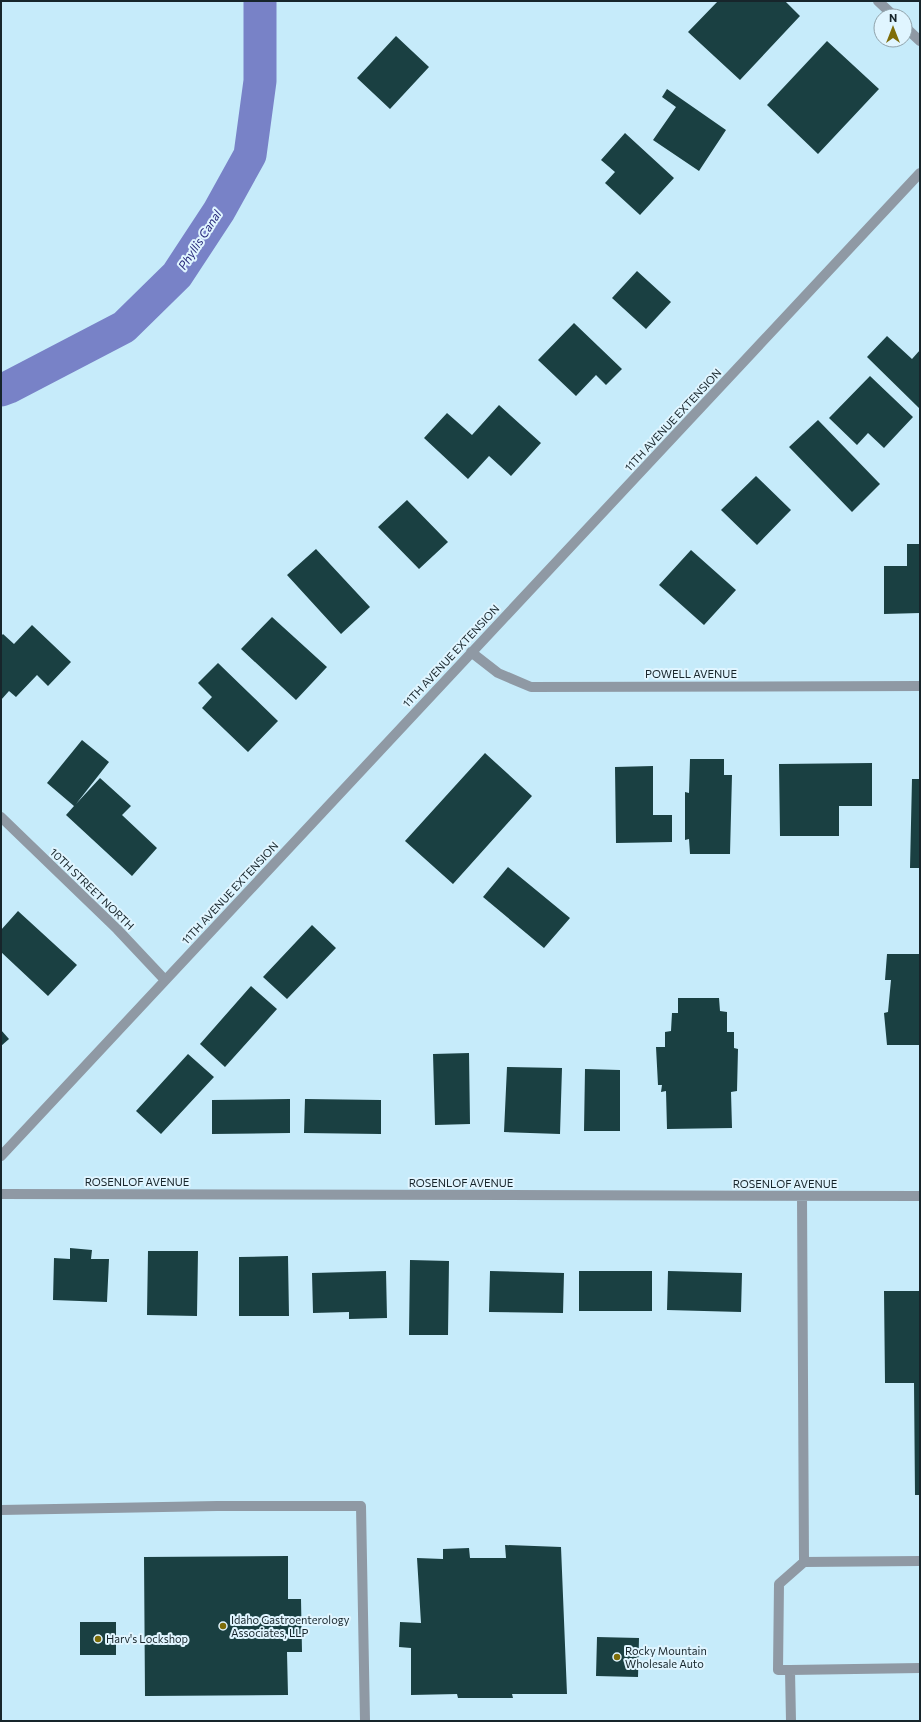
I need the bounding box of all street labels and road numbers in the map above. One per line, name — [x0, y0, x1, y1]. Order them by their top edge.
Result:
street label: 11TH AVENUE EXTENSION — [622, 366, 724, 474]
street label: 11TH AVENUE EXTENSION — [400, 602, 502, 710]
street label: POWELL AVENUE — [645, 667, 737, 680]
street label: 11TH AVENUE EXTENSION — [179, 839, 281, 947]
street label: 10TH STREET NORTH — [48, 845, 137, 932]
street label: ROSENLOF AVENUE — [85, 1175, 189, 1188]
street label: ROSENLOF AVENUE — [409, 1176, 513, 1189]
street label: ROSENLOF AVENUE — [733, 1177, 837, 1190]

